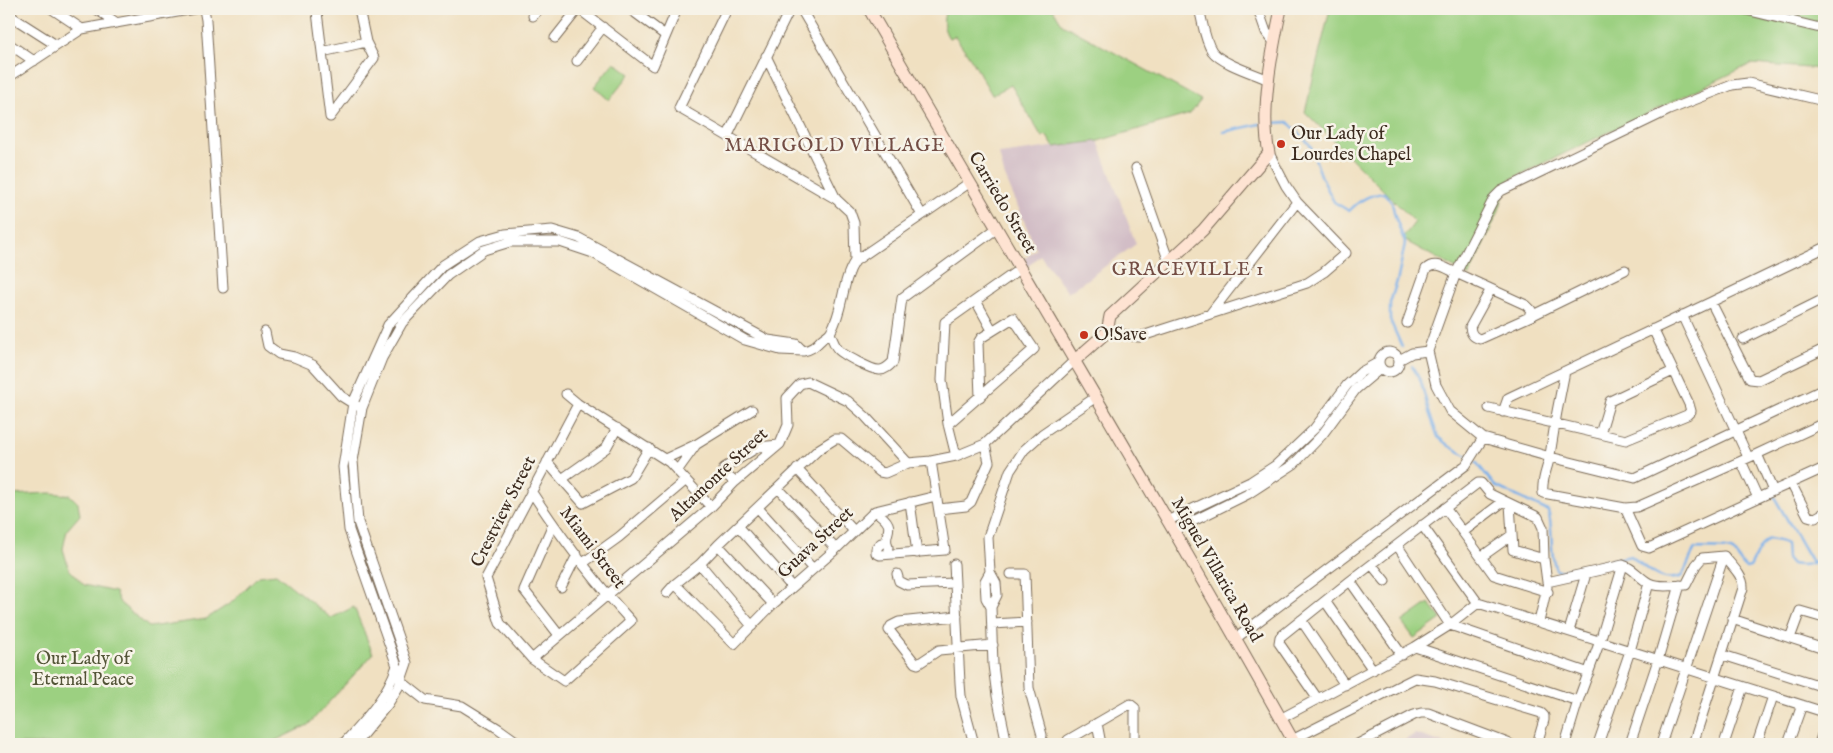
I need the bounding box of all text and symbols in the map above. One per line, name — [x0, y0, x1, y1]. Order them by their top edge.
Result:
place label: Our Lady of Lourdes Chapel — [1291, 123, 1411, 167]
district label: MARIGOLD VILLAGE — [725, 134, 946, 158]
marker: Our Lady of Lourdes Chapel — [1275, 138, 1287, 150]
street label: Carriedo Street — [963, 148, 1041, 258]
district label: GRACEVILLE 1 — [1112, 258, 1264, 282]
place label: O!Save — [1094, 324, 1147, 347]
marker: O!Save — [1078, 329, 1090, 341]
street label: Altamonte Street — [664, 423, 773, 527]
street label: Crestview Street — [466, 453, 542, 571]
street label: Miguel Villarica Road — [1165, 493, 1267, 647]
street label: Miami Street — [554, 502, 630, 594]
street label: Guava Street — [773, 502, 859, 584]
park label: Our Lady of Eternal Peace — [32, 648, 134, 692]

